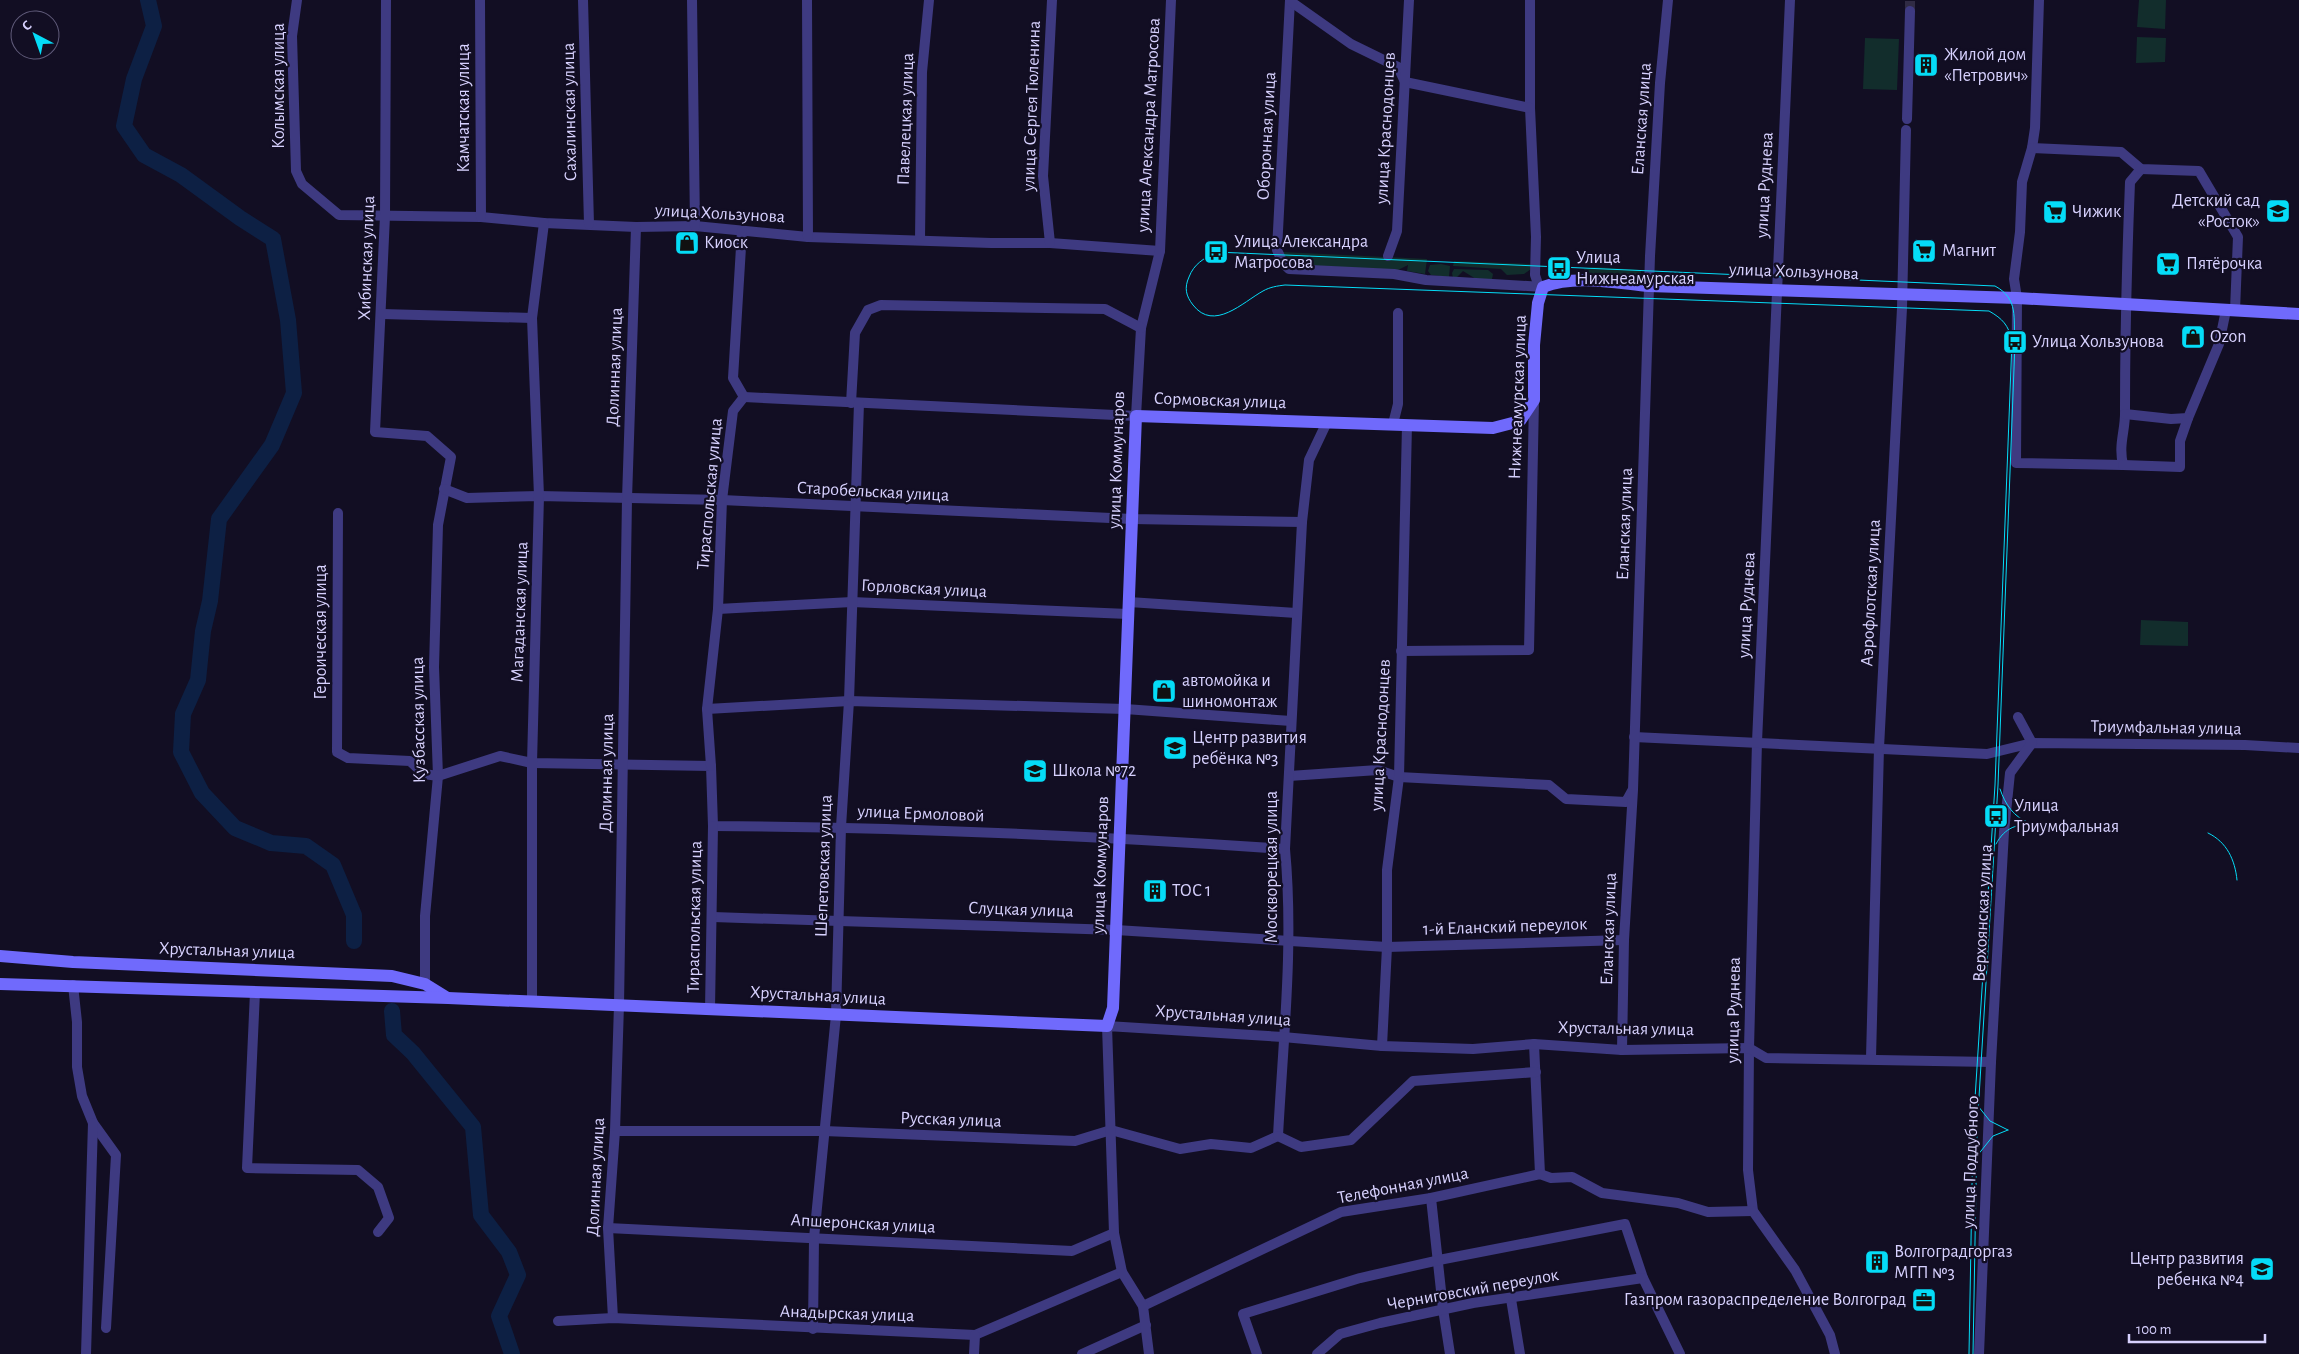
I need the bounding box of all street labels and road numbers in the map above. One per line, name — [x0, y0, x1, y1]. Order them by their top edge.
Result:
street label: улица Александра Матросова — [1134, 17, 1164, 234]
street label: улица Сергея Тюленина — [1020, 20, 1044, 193]
street label: Колымская улица — [270, 23, 288, 149]
street label: Камчатская улица — [455, 43, 473, 173]
street label: Сахалинская улица — [560, 43, 580, 181]
street label: Павелецкая улица — [895, 52, 917, 186]
street label: улица Краснодонцев — [1373, 52, 1399, 205]
street label: Еланская улица — [1629, 62, 1655, 176]
street label: Оборонная улица — [1254, 71, 1279, 201]
street label: улица Руднева — [1753, 132, 1777, 239]
street label: Хибинская улица — [355, 195, 378, 321]
street label: улица Хользунова — [654, 202, 785, 226]
street label: улица Хользунова — [1728, 261, 1859, 283]
street label: Долинная улица — [604, 307, 626, 427]
street label: Нижнеамурская улица — [1506, 314, 1530, 480]
street label: Сормовская улица — [1153, 390, 1287, 412]
street label: улица Коммунаров — [1106, 391, 1128, 530]
street label: Тираспольская улица — [694, 417, 726, 571]
street label: Еланская улица — [1614, 467, 1636, 581]
street label: Старобельская улица — [796, 478, 950, 505]
street label: Аэрофлотская улица — [1858, 519, 1884, 667]
street label: Магаданская улица — [509, 541, 531, 683]
street label: улица Руднева — [1735, 552, 1759, 659]
street label: Героическая улица — [312, 564, 330, 700]
street label: Горловская улица — [860, 577, 988, 601]
street label: Кузбасская улица — [408, 657, 429, 783]
street label: улица Краснодонцев — [1368, 659, 1394, 812]
street label: Долинная улица — [597, 713, 617, 833]
street label: Триумфальная улица — [2090, 718, 2242, 738]
street label: Москворецкая улица — [1263, 791, 1281, 943]
street label: Шепетовская улица — [813, 794, 835, 938]
street label: улица Коммунаров — [1090, 796, 1112, 935]
street label: улица Ермоловой — [856, 803, 985, 825]
street label: Тираспольская улица — [685, 841, 705, 993]
street label: Верхоянская улица — [1970, 844, 1996, 982]
street label: Еланская улица — [1598, 872, 1620, 986]
street label: Слуцкая улица — [968, 899, 1074, 921]
street label: 1-й Еланский переулок — [1422, 915, 1588, 939]
street label: Хрустальная улица — [159, 940, 295, 962]
street label: улица Руднева — [1724, 957, 1744, 1064]
street label: Хрустальная улица — [749, 983, 887, 1009]
street label: Хрустальная улица — [1154, 1002, 1292, 1030]
street label: Хрустальная улица — [1558, 1019, 1694, 1039]
street label: улица Поддубного — [1959, 1095, 1982, 1230]
street label: Русская улица — [900, 1109, 1002, 1131]
street label: Долинная улица — [584, 1117, 608, 1237]
street label: Телефонная улица — [1336, 1164, 1470, 1208]
street label: Апшеронская улица — [790, 1211, 936, 1237]
street label: Черниговский переулок — [1386, 1266, 1561, 1314]
street label: Анадырская улица — [779, 1303, 915, 1325]

